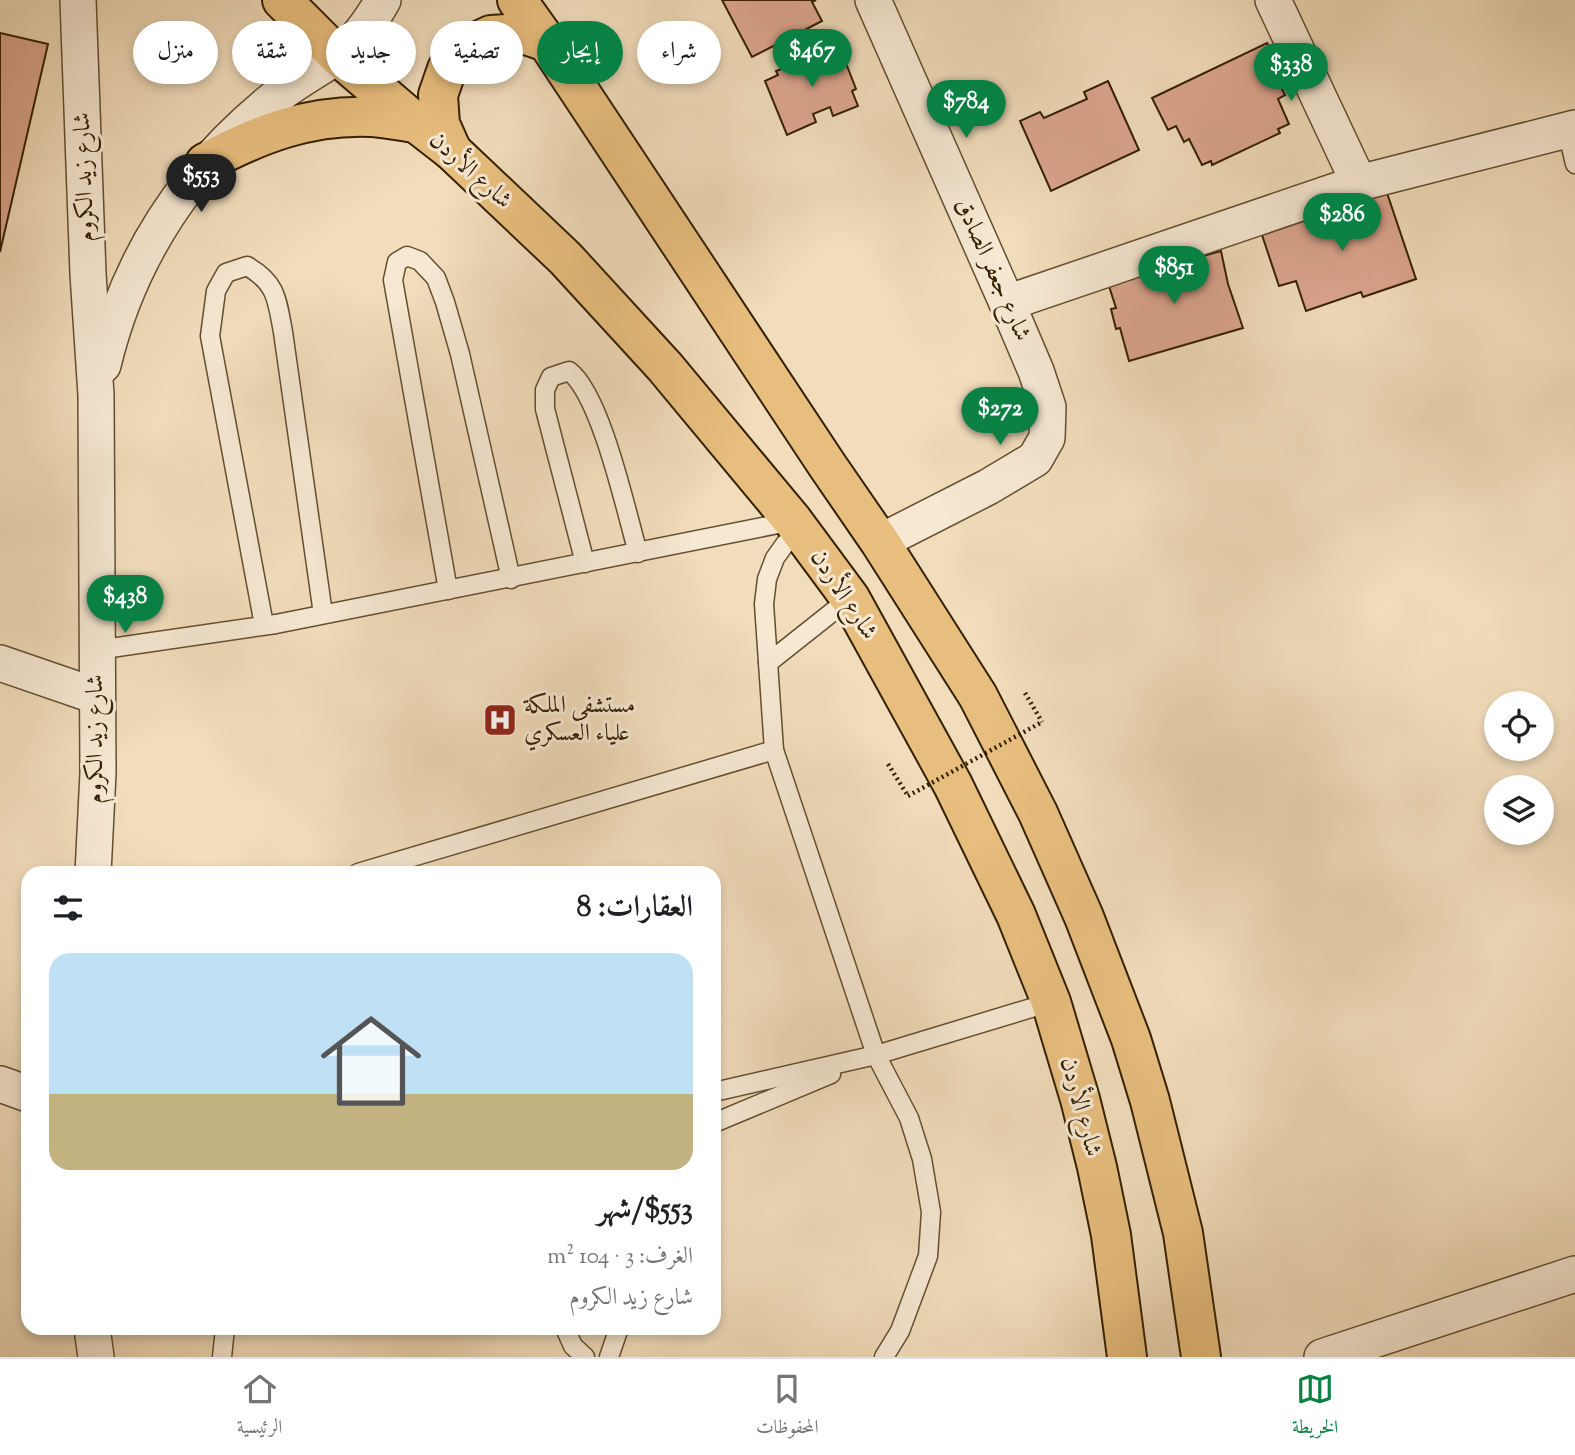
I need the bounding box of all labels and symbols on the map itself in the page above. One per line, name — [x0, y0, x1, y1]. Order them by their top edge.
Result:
pin: $467 — [771, 29, 853, 89]
pin: $338 — [1250, 43, 1332, 103]
pin: $784 — [925, 80, 1007, 140]
street label: شارع زيد الكروم — [66, 112, 106, 242]
street label: شارع الأردن — [420, 124, 520, 218]
pin: $553 — [160, 154, 242, 214]
street label: شارع جعفر الصادق — [944, 193, 1039, 347]
pin: $286 — [1301, 194, 1383, 253]
pin: $851 — [1133, 246, 1215, 306]
pin: $272 — [959, 388, 1041, 447]
street label: شارع الأردن — [800, 543, 886, 647]
pin: $438 — [84, 576, 166, 635]
street label: شارع زيد الكروم — [79, 674, 115, 804]
place label: مستشفى الملكة علياء العسكري — [523, 689, 635, 751]
hospital icon: مستشفى الملكة علياء العسكري — [481, 701, 519, 739]
street label: شارع الأردن — [1049, 1053, 1111, 1161]

